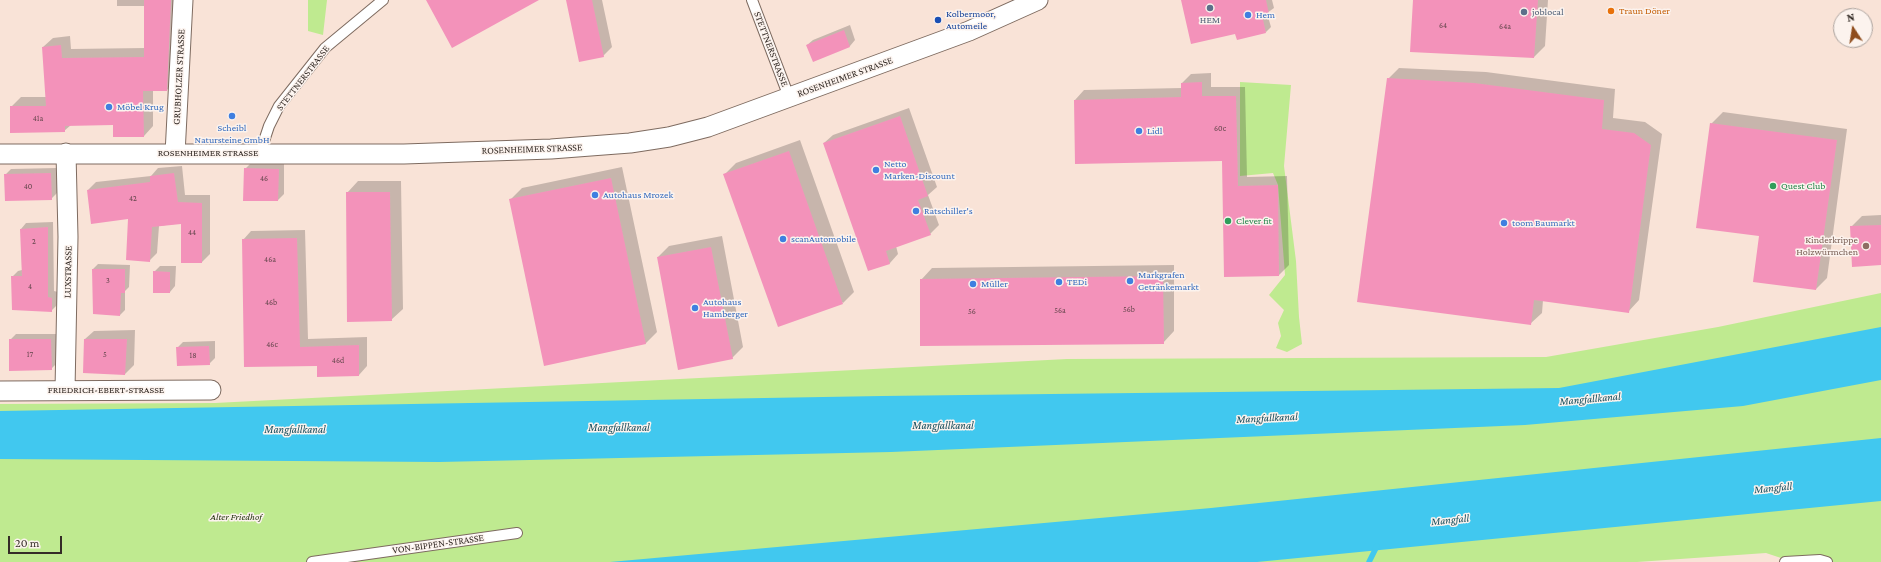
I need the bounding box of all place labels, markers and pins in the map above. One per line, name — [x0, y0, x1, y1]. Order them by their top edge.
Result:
marker: HEM — [1205, 3, 1215, 13]
place label: Traun Döner — [1619, 5, 1670, 17]
place label: joblocal — [1532, 6, 1564, 18]
marker: Traun Döner — [1606, 6, 1616, 16]
marker: joblocal — [1519, 7, 1529, 17]
place label: Kolbermoor, Automeile — [946, 8, 996, 32]
place label: Hem — [1256, 9, 1275, 21]
marker: Hem — [1243, 10, 1253, 20]
place label: HEM — [1200, 14, 1220, 26]
marker: Kolbermoor, Automeile — [933, 15, 943, 25]
place label: Möbel Krug — [117, 101, 164, 113]
marker: Möbel Krug — [104, 102, 114, 112]
marker: Scheibl Natursteine GmbH — [227, 111, 237, 121]
place label: Scheibl Natursteine GmbH — [194, 122, 270, 146]
place label: Lidl — [1147, 125, 1162, 137]
marker: Lidl — [1134, 126, 1144, 136]
place label: Netto Marken-Discount — [884, 158, 955, 182]
marker: Netto Marken-Discount — [871, 165, 881, 175]
place label: Quest Club — [1781, 180, 1825, 192]
marker: Quest Club — [1768, 181, 1778, 191]
place label: Autohaus Mrozek — [603, 189, 673, 201]
marker: Autohaus Mrozek — [590, 190, 600, 200]
place label: Ratschiller's — [924, 205, 973, 217]
marker: Ratschiller's — [911, 206, 921, 216]
place label: Clever fit — [1236, 215, 1272, 227]
marker: Clever fit — [1223, 216, 1233, 226]
place label: toom Baumarkt — [1512, 217, 1575, 229]
marker: toom Baumarkt — [1499, 218, 1509, 228]
place label: scanAutomobile — [791, 233, 856, 245]
marker: scanAutomobile — [778, 234, 788, 244]
place label: Kinderkrippe Holzwürmchen — [1796, 234, 1858, 258]
marker: Kinderkrippe Holzwürmchen — [1861, 241, 1871, 251]
place label: Markgrafen Getränkemarkt — [1138, 269, 1199, 292]
place label: TEDi — [1067, 276, 1087, 288]
marker: Markgrafen Getränkemarkt — [1125, 276, 1135, 286]
marker: TEDi — [1054, 277, 1064, 287]
place label: Müller — [981, 278, 1008, 290]
marker: Müller — [968, 279, 978, 289]
place label: Autohaus Hamberger — [703, 296, 748, 320]
marker: Autohaus Hamberger — [690, 303, 700, 313]

